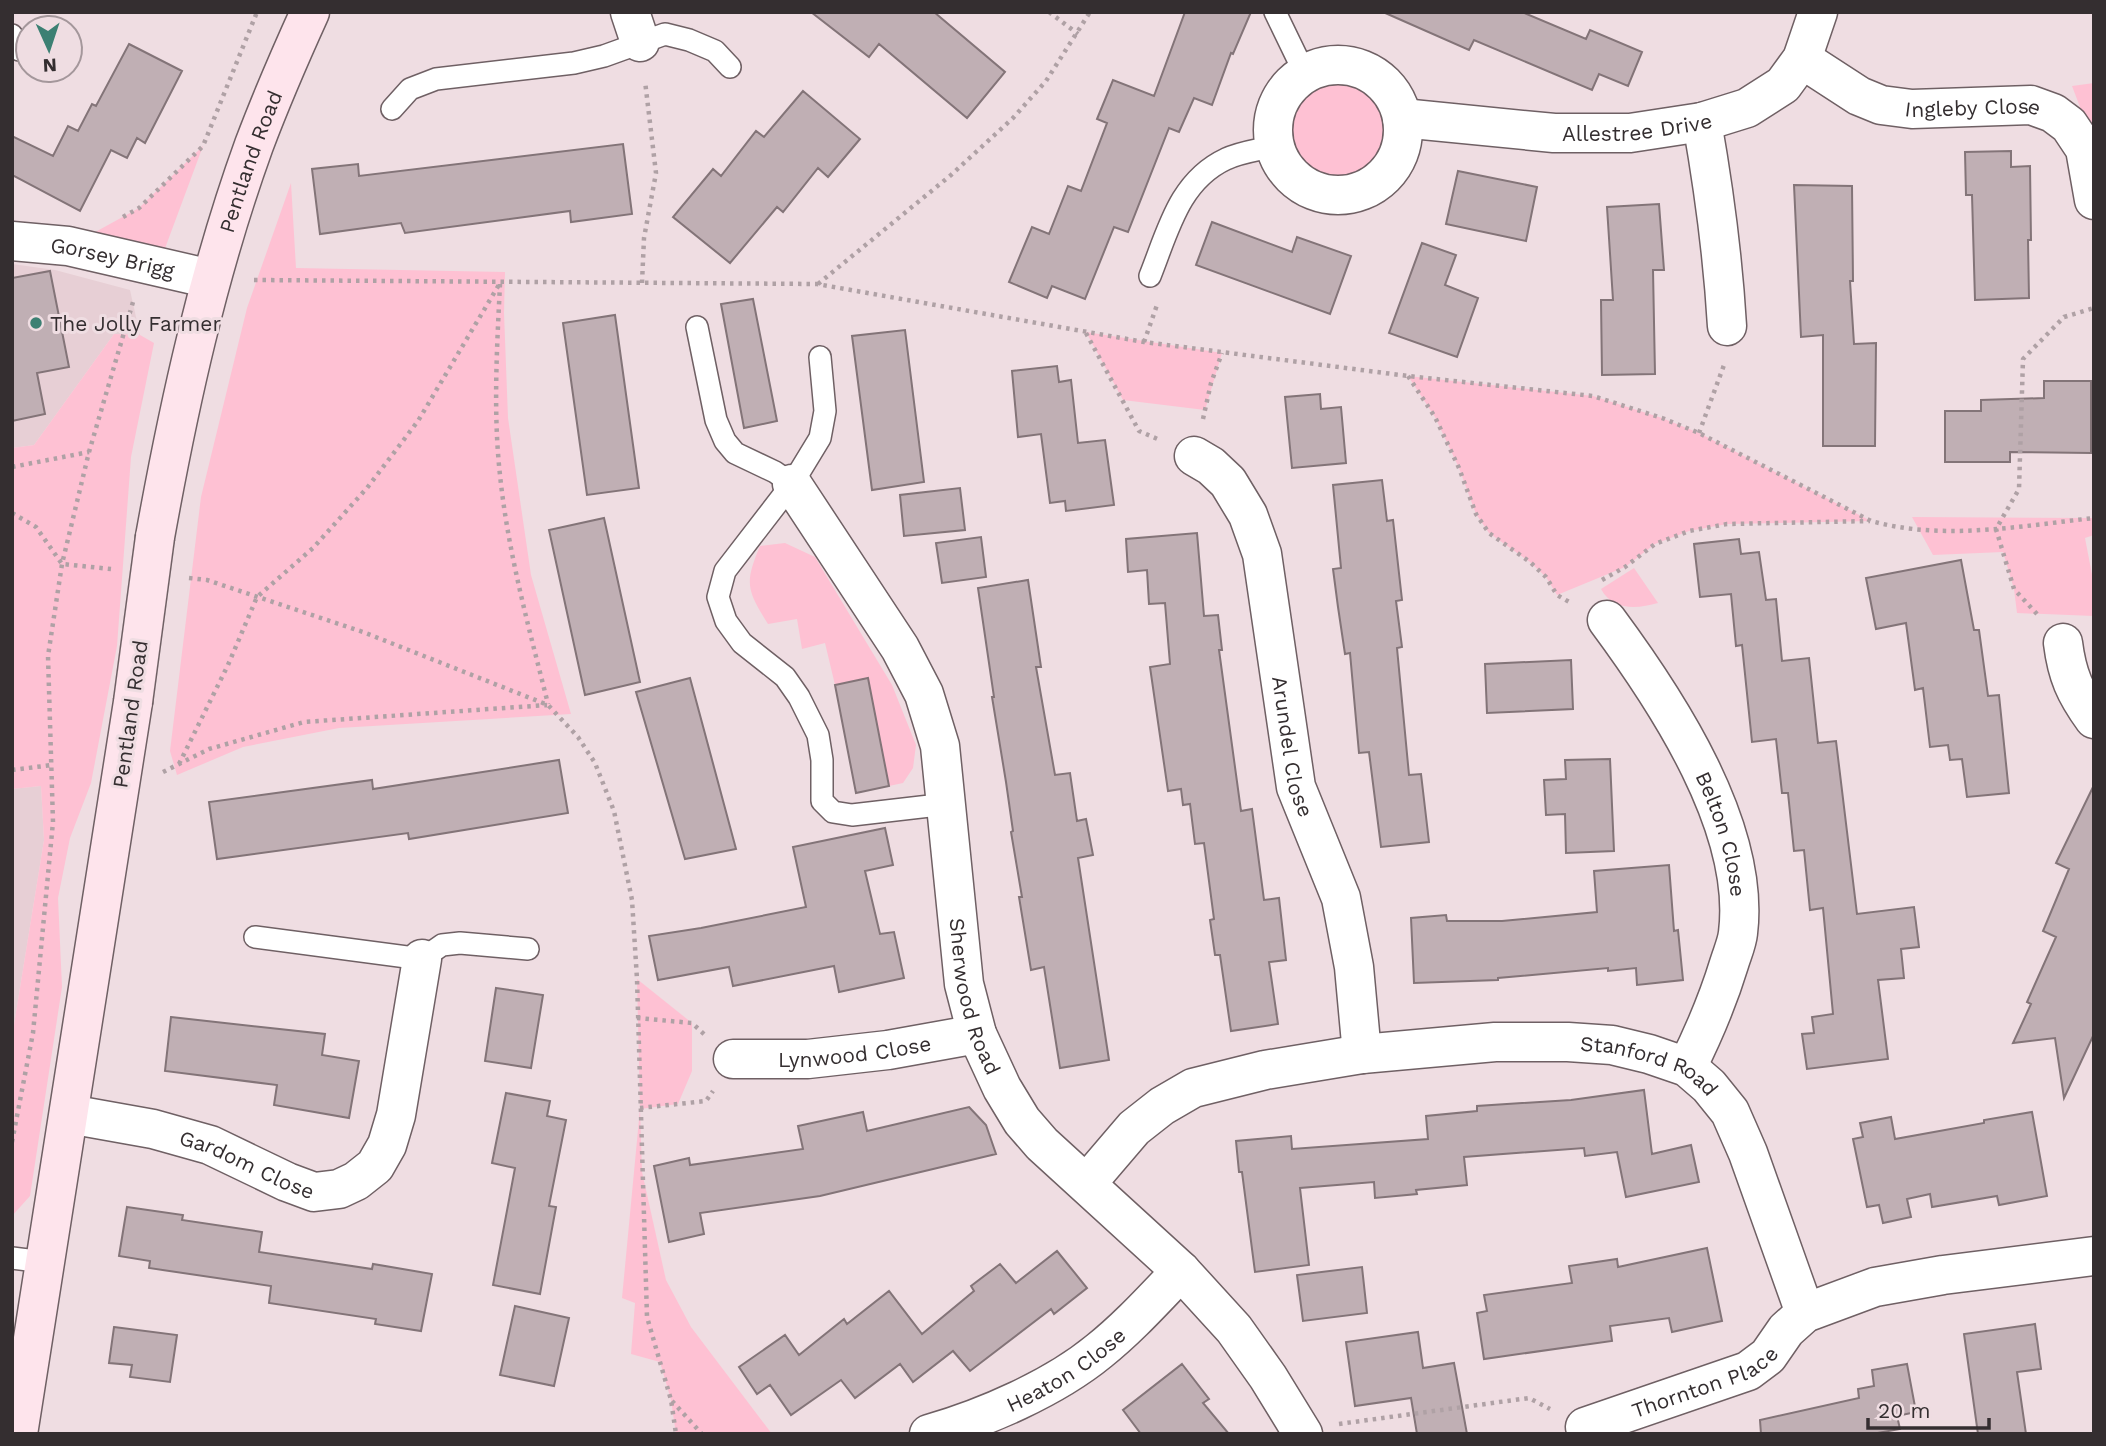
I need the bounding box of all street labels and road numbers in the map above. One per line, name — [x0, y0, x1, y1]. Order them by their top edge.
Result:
street label: Pentland Road — [213, 86, 287, 235]
street label: Ingleby Close — [1904, 92, 2045, 122]
street label: Allestree Drive — [1562, 107, 1715, 146]
street label: Gorsey Brigg — [50, 232, 178, 283]
street label: Pentland Road — [107, 638, 153, 790]
street label: Arundel Close — [1267, 674, 1319, 820]
street label: Belton Close — [1691, 767, 1751, 898]
street label: Sherwood Road — [945, 917, 1006, 1078]
street label: Lynwood Close — [778, 1030, 933, 1072]
street label: Stanford Road — [1580, 1030, 1724, 1100]
street label: Gardom Close — [177, 1125, 318, 1204]
street label: Heaton Close — [1002, 1322, 1130, 1417]
street label: Thornton Place — [1628, 1342, 1783, 1423]

